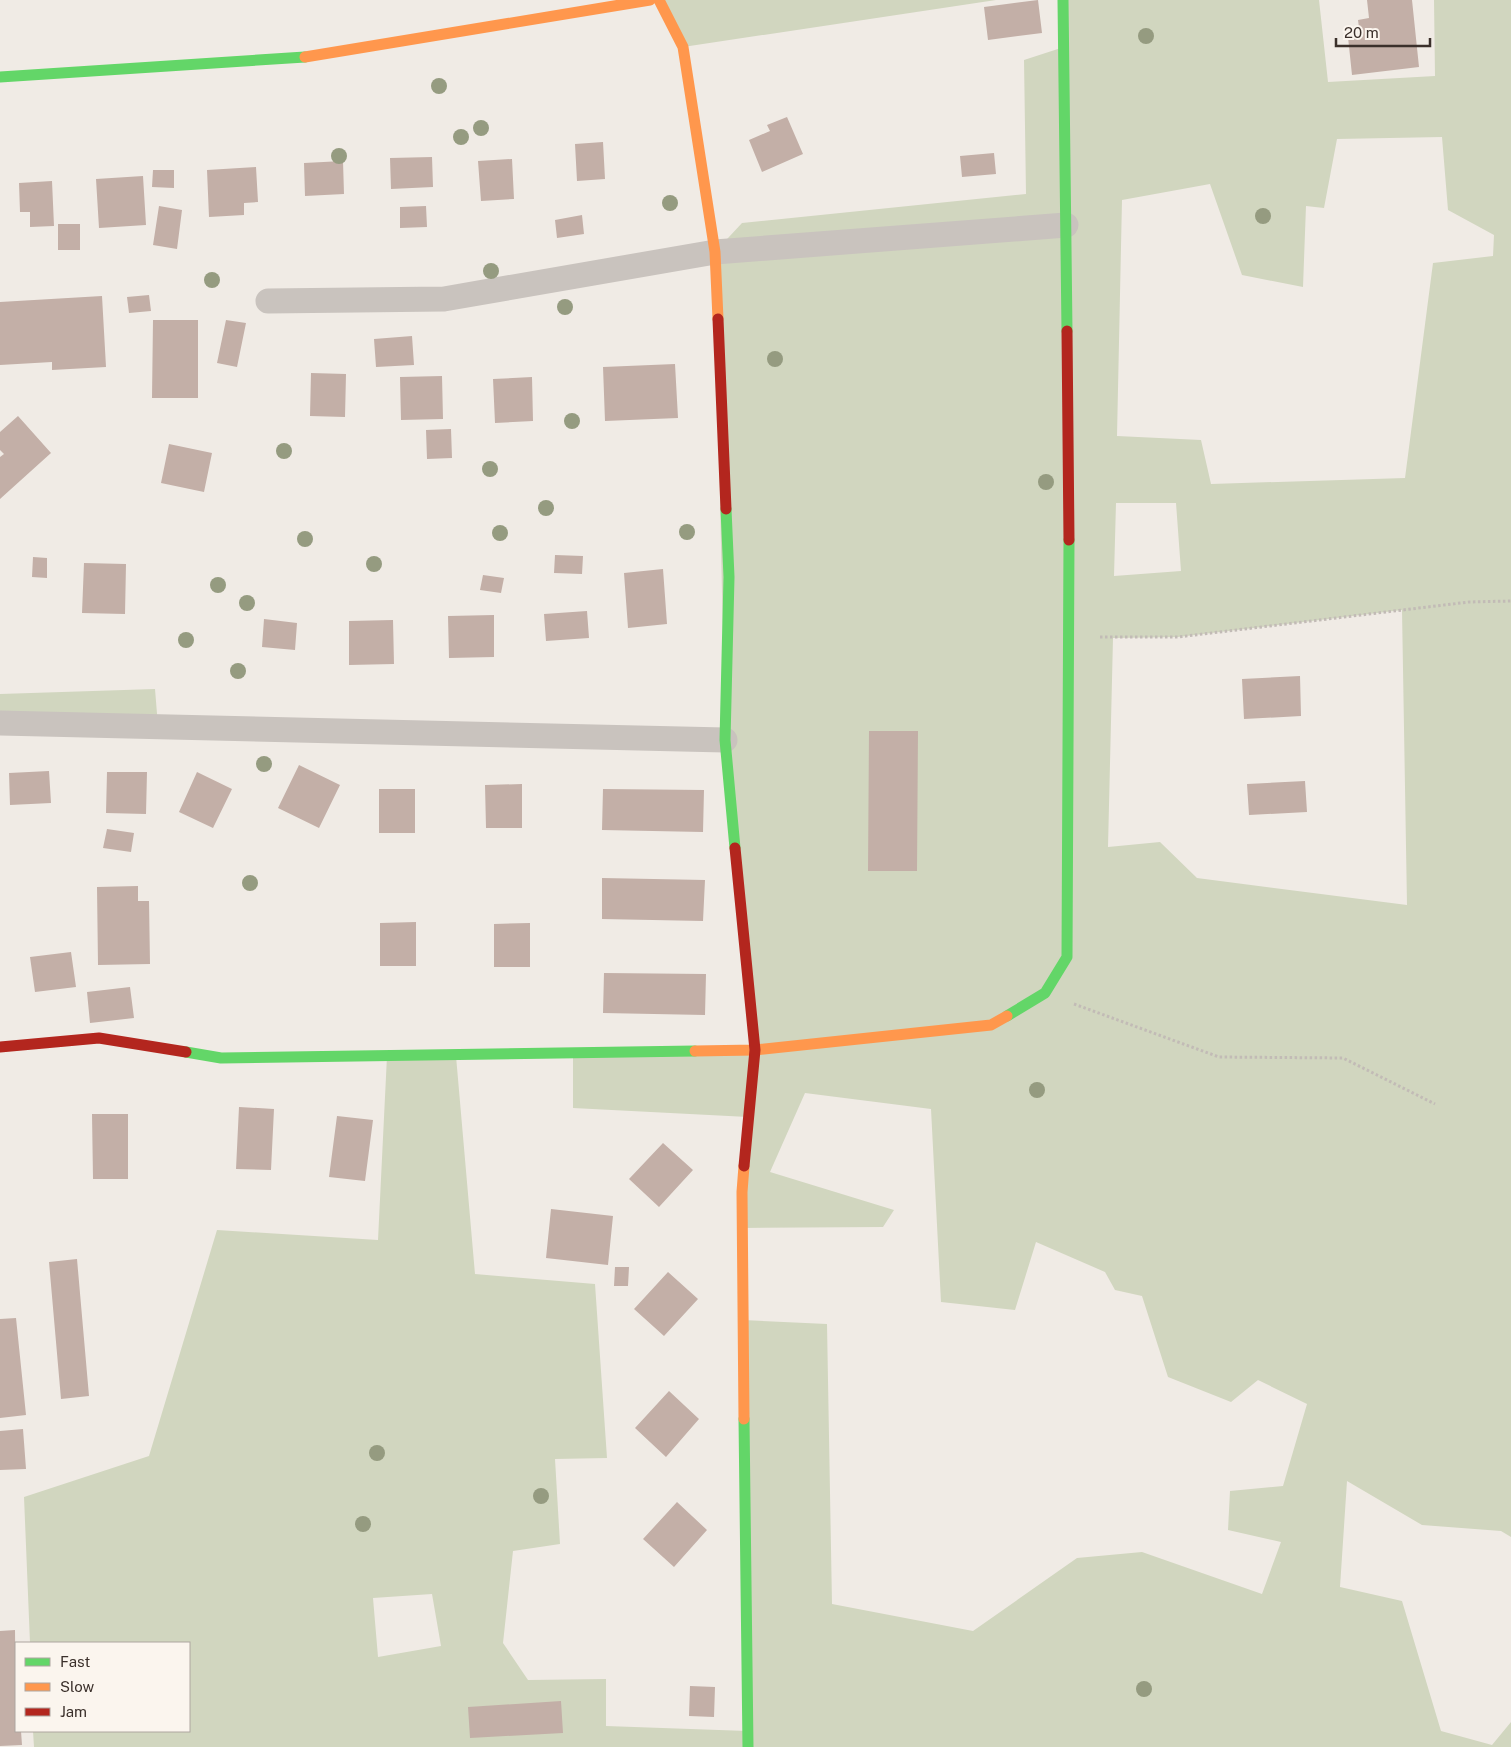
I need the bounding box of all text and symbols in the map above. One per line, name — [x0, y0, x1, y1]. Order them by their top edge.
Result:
scale bar — [1336, 15, 1430, 47]
text: 20 m — [1344, 24, 1379, 41]
legend — [15, 1642, 190, 1732]
text: Fast — [60, 1653, 90, 1670]
text: Slow — [60, 1678, 95, 1695]
text: Jam — [60, 1703, 87, 1720]

